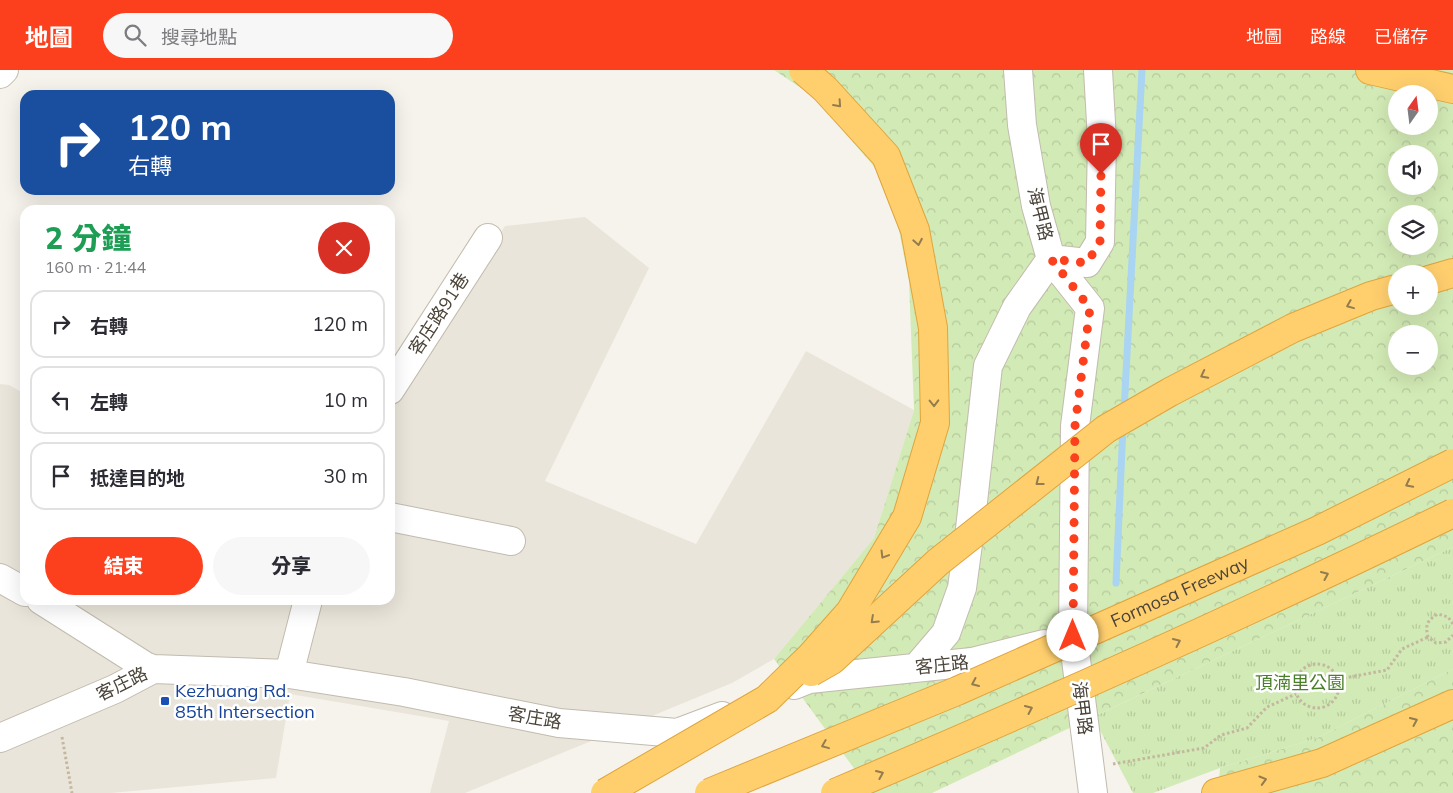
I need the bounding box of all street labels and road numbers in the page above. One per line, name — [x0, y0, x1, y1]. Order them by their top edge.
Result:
street label: 海甲路 — [1023, 185, 1058, 243]
street label: 客庄路91巷 — [403, 268, 474, 359]
street label: Formosa Freeway — [1107, 551, 1253, 632]
street label: 客庄路 — [914, 650, 970, 679]
street label: 客庄路 — [92, 661, 151, 706]
street label: 海甲路 — [1068, 680, 1097, 736]
street label: 客庄路 — [507, 701, 564, 734]

